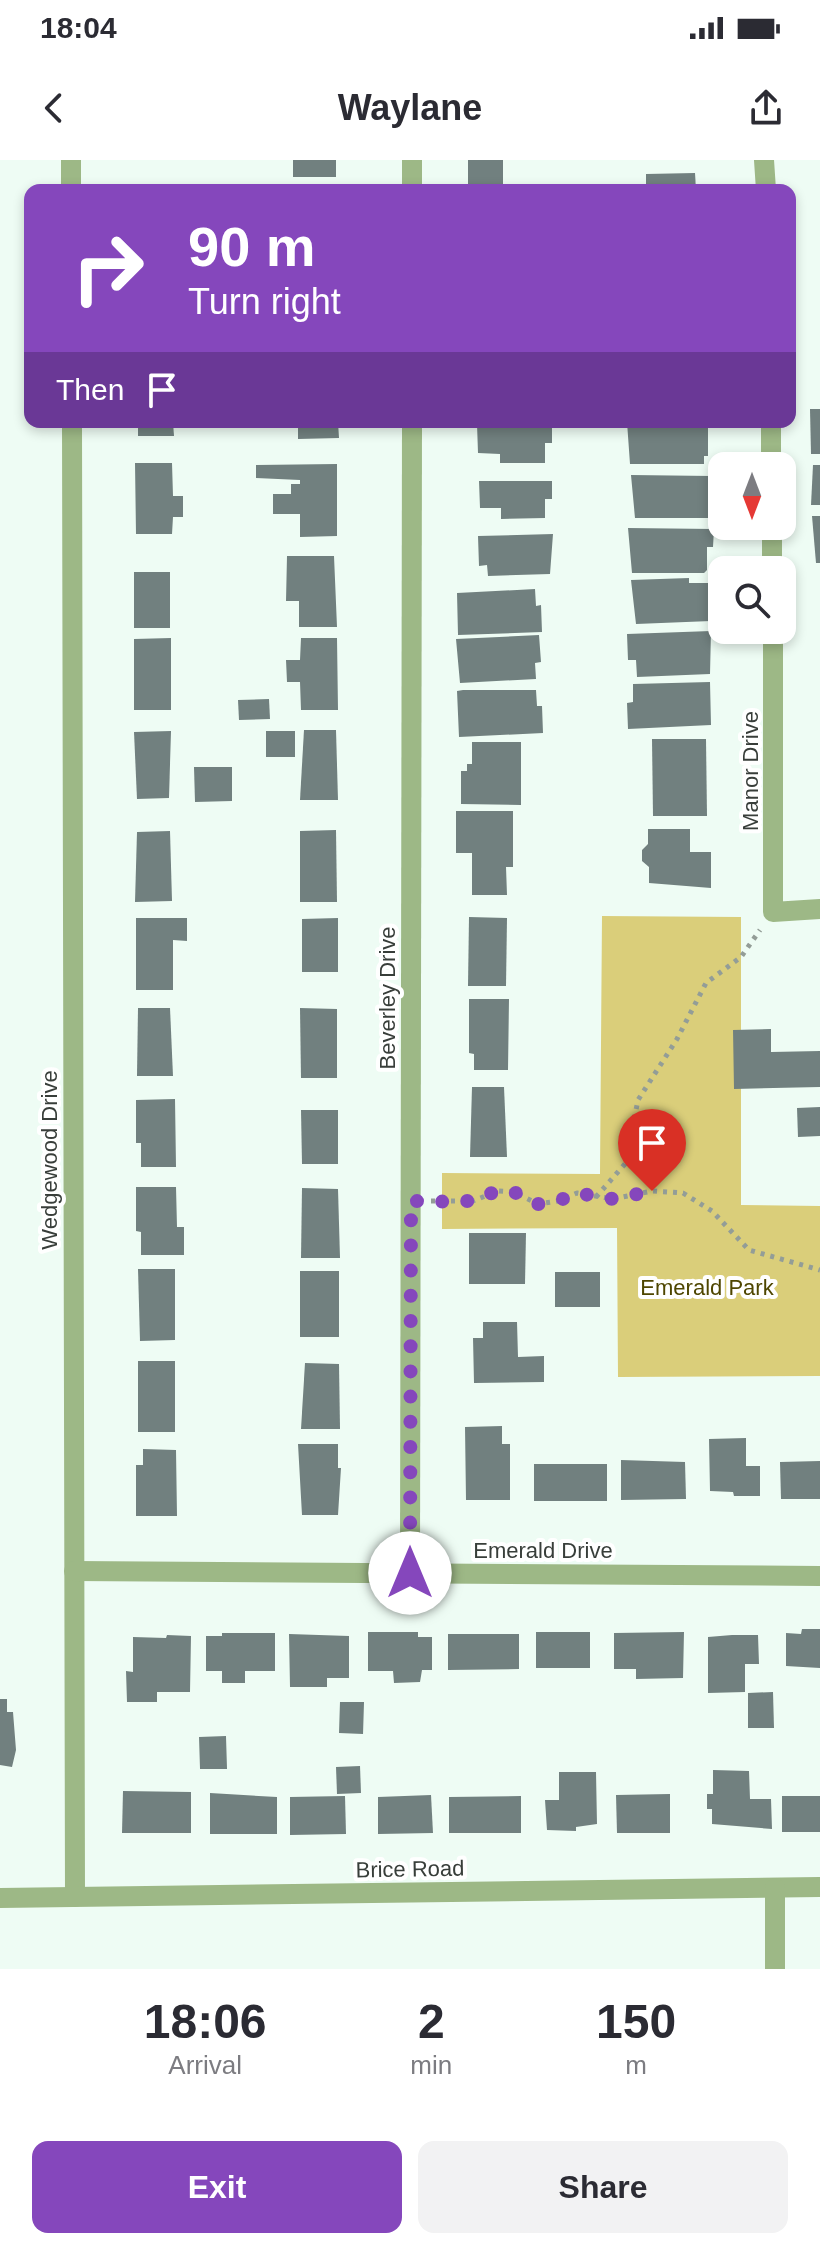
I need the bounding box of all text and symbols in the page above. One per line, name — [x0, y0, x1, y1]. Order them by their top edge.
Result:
text: 18:04 — [40, 11, 117, 44]
icon: back — [32, 86, 76, 130]
icon: share — [744, 86, 788, 130]
text: Waylane — [338, 87, 482, 128]
text: 90 m — [188, 215, 316, 278]
icon: right — [56, 216, 160, 320]
text: Turn right — [188, 281, 341, 322]
icon: arrive — [140, 368, 184, 412]
text: Then — [56, 373, 124, 406]
north arrow — [708, 452, 796, 540]
map controls — [708, 452, 796, 644]
button: search — [708, 556, 796, 644]
street label: Manor Drive — [738, 711, 763, 831]
street label: Beverley Drive — [375, 926, 400, 1070]
street label: Wedgewood Drive — [37, 1070, 62, 1250]
pin — [618, 1109, 686, 1191]
icon: arrive — [630, 1121, 674, 1165]
park label: Emerald Park — [640, 1275, 775, 1300]
position arrow — [368, 1531, 452, 1615]
street label: Emerald Drive — [473, 1538, 613, 1563]
street label: Brice Road — [355, 1856, 465, 1882]
text: 18:06 — [144, 1995, 267, 2048]
text: 2 — [418, 1995, 445, 2048]
text: 150 — [596, 1995, 676, 2048]
text: Arrival — [168, 2050, 242, 2080]
text: min — [410, 2050, 452, 2080]
text: m — [625, 2050, 647, 2080]
button: Exit — [32, 2141, 402, 2233]
button: Share — [418, 2141, 788, 2233]

